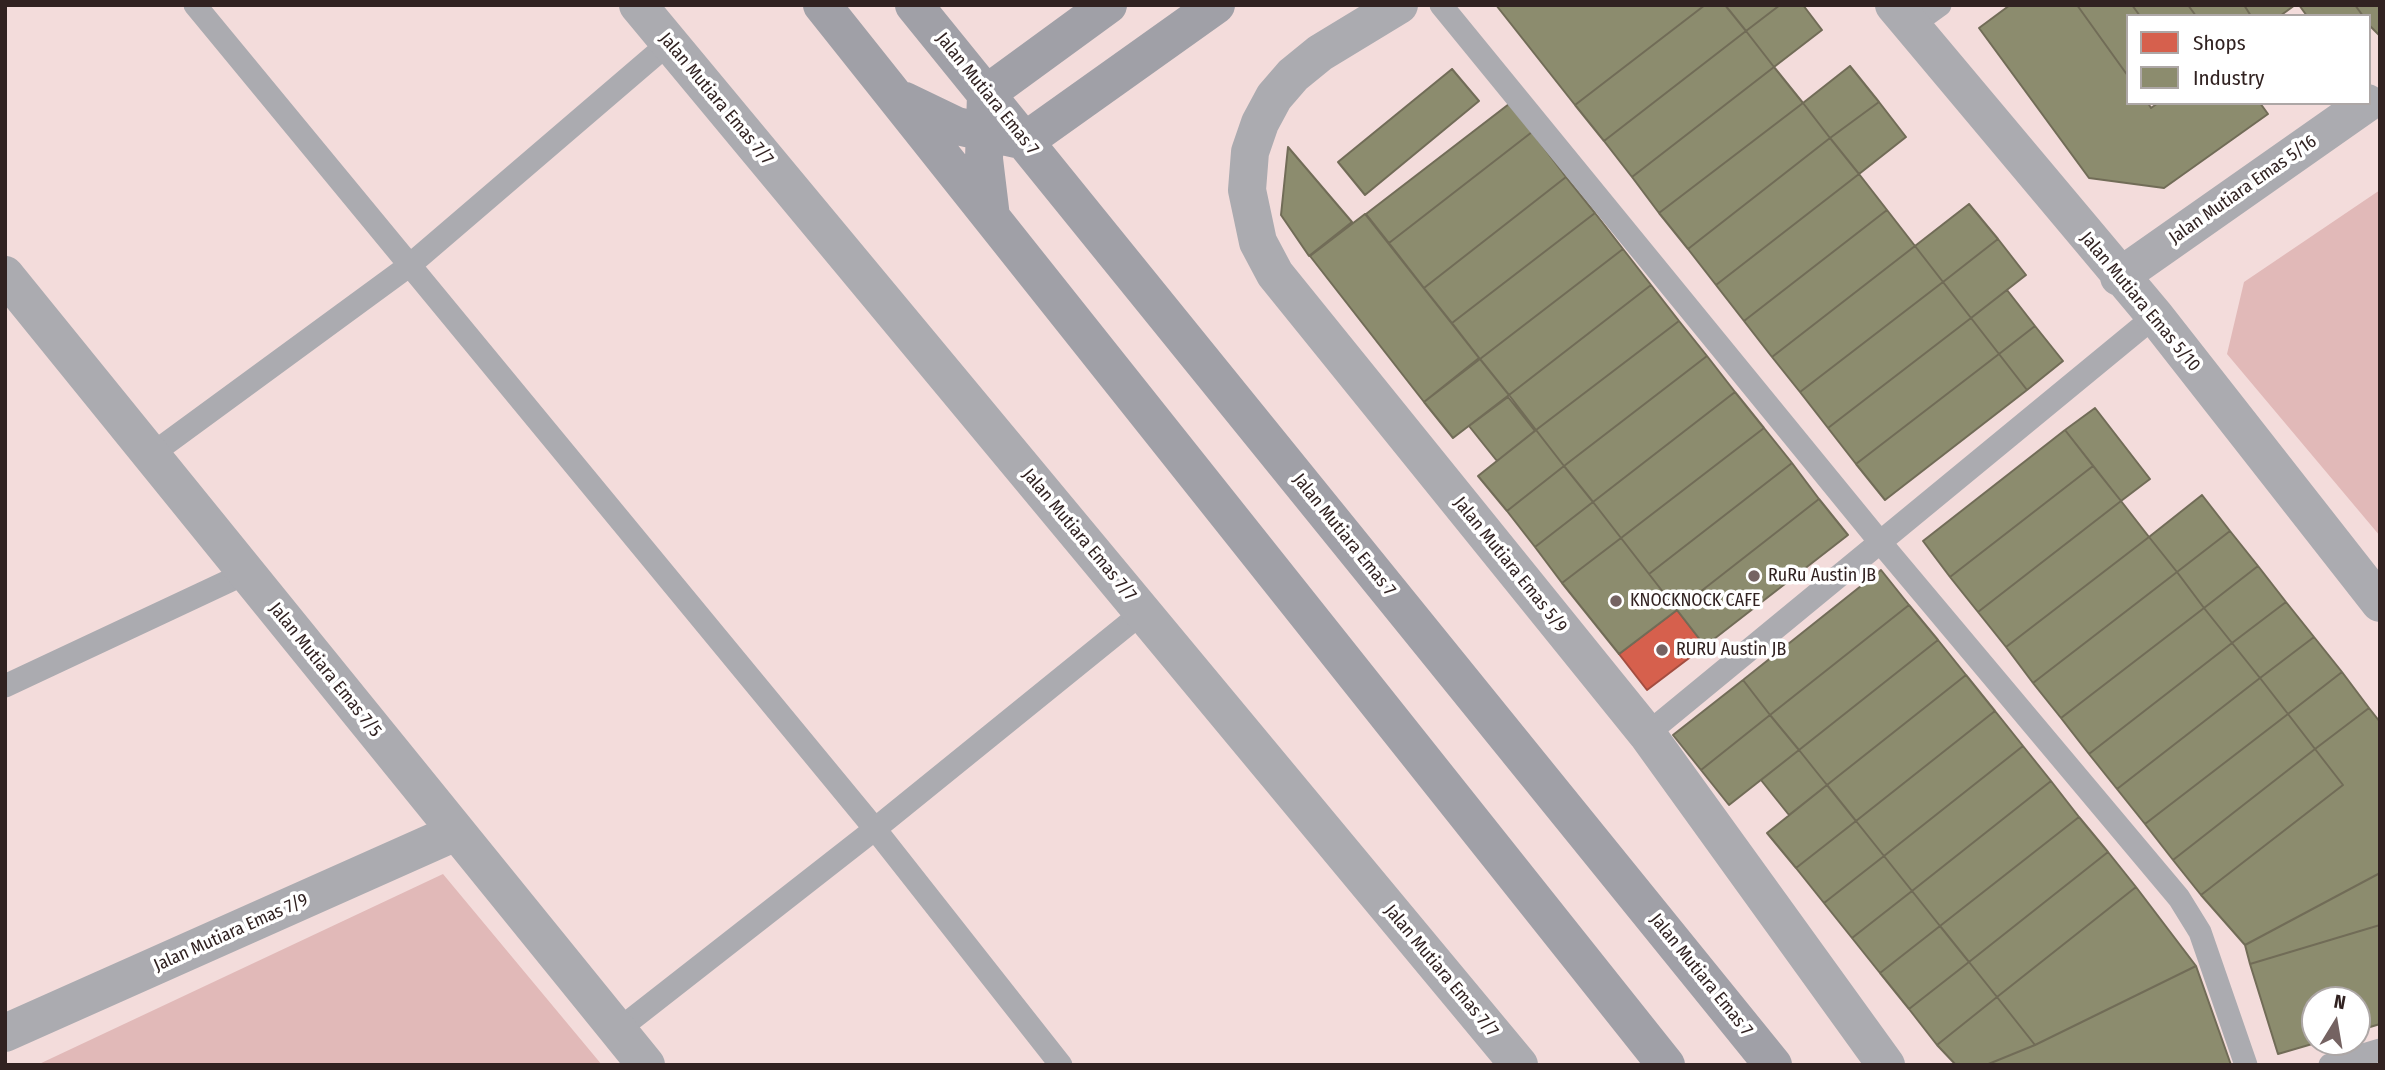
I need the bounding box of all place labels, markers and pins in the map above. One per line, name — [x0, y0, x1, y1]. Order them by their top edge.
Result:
place label: RuRu Austin JB — [1768, 565, 1876, 587]
marker: RuRu Austin JB — [1746, 568, 1762, 584]
place label: KNOCKNOCK CAFE — [1630, 590, 1760, 612]
marker: KNOCKNOCK CAFE — [1608, 593, 1624, 609]
place label: RURU Austin JB — [1676, 639, 1786, 661]
marker: RURU Austin JB — [1654, 642, 1670, 658]

